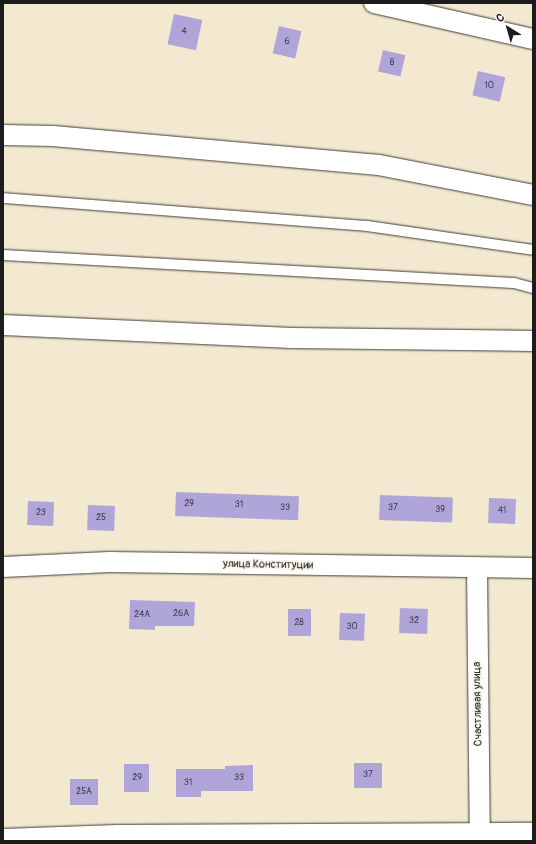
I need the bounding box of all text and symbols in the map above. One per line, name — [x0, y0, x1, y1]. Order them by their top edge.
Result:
north arrow — [488, 8, 528, 48]
text: С — [494, 11, 507, 25]
house number: 4 — [181, 27, 187, 37]
house number: 6 — [284, 37, 290, 47]
house number: 8 — [390, 58, 394, 68]
house number: 10 — [484, 81, 494, 91]
house number: 29 — [184, 499, 194, 509]
house number: 31 — [235, 500, 243, 510]
house number: 33 — [280, 503, 290, 513]
house number: 37 — [388, 503, 398, 513]
house number: 39 — [435, 505, 445, 515]
house number: 41 — [498, 506, 506, 516]
house number: 23 — [36, 508, 46, 518]
house number: 25 — [96, 513, 106, 523]
street label: улица Конституции — [223, 558, 313, 572]
house number: 26А — [173, 609, 189, 619]
house number: 24А — [134, 610, 150, 620]
house number: 32 — [409, 616, 419, 626]
house number: 28 — [294, 618, 304, 628]
house number: 30 — [346, 622, 358, 632]
street label: Счастливая улица — [471, 662, 485, 746]
house number: 37 — [363, 770, 373, 780]
house number: 29 — [132, 773, 142, 783]
house number: 33 — [234, 773, 244, 783]
house number: 31 — [184, 778, 192, 788]
house number: 25А — [76, 787, 92, 797]

